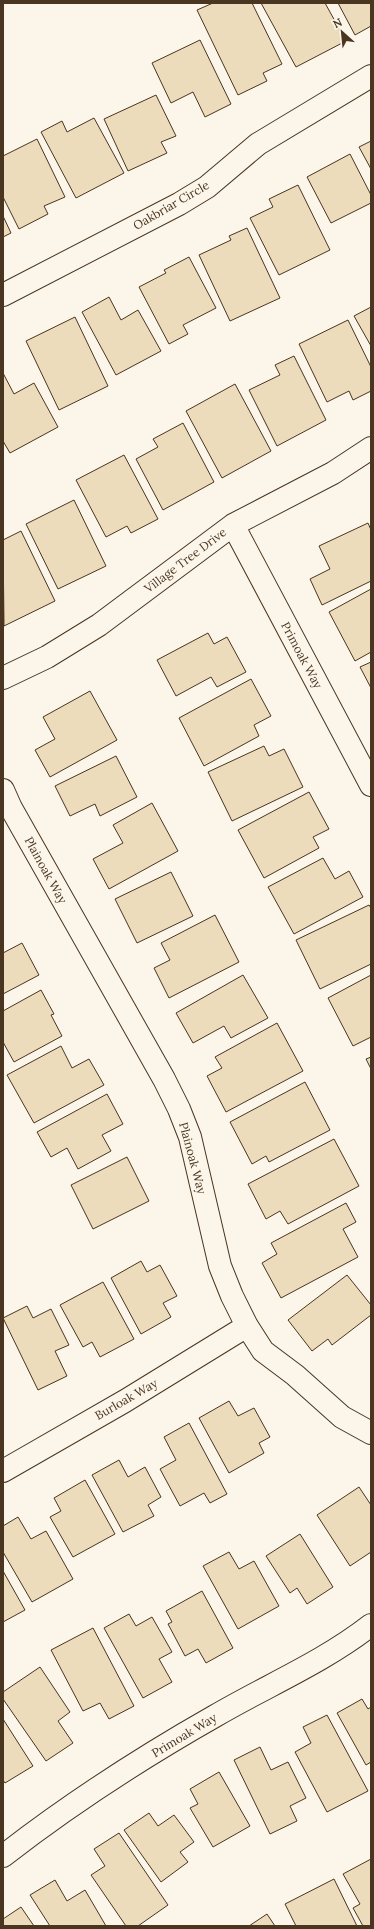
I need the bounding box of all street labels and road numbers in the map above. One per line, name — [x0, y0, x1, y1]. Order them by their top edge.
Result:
street label: Oakbriar Circle — [130, 177, 212, 233]
street label: Village Tree Drive — [140, 524, 229, 596]
street label: Primoak Way — [278, 619, 326, 691]
street label: Plainoak Way — [21, 834, 71, 907]
street label: Plainoak Way — [176, 1120, 210, 1196]
street label: Burloak Way — [92, 1375, 160, 1423]
street label: Primoak Way — [149, 1709, 220, 1760]

